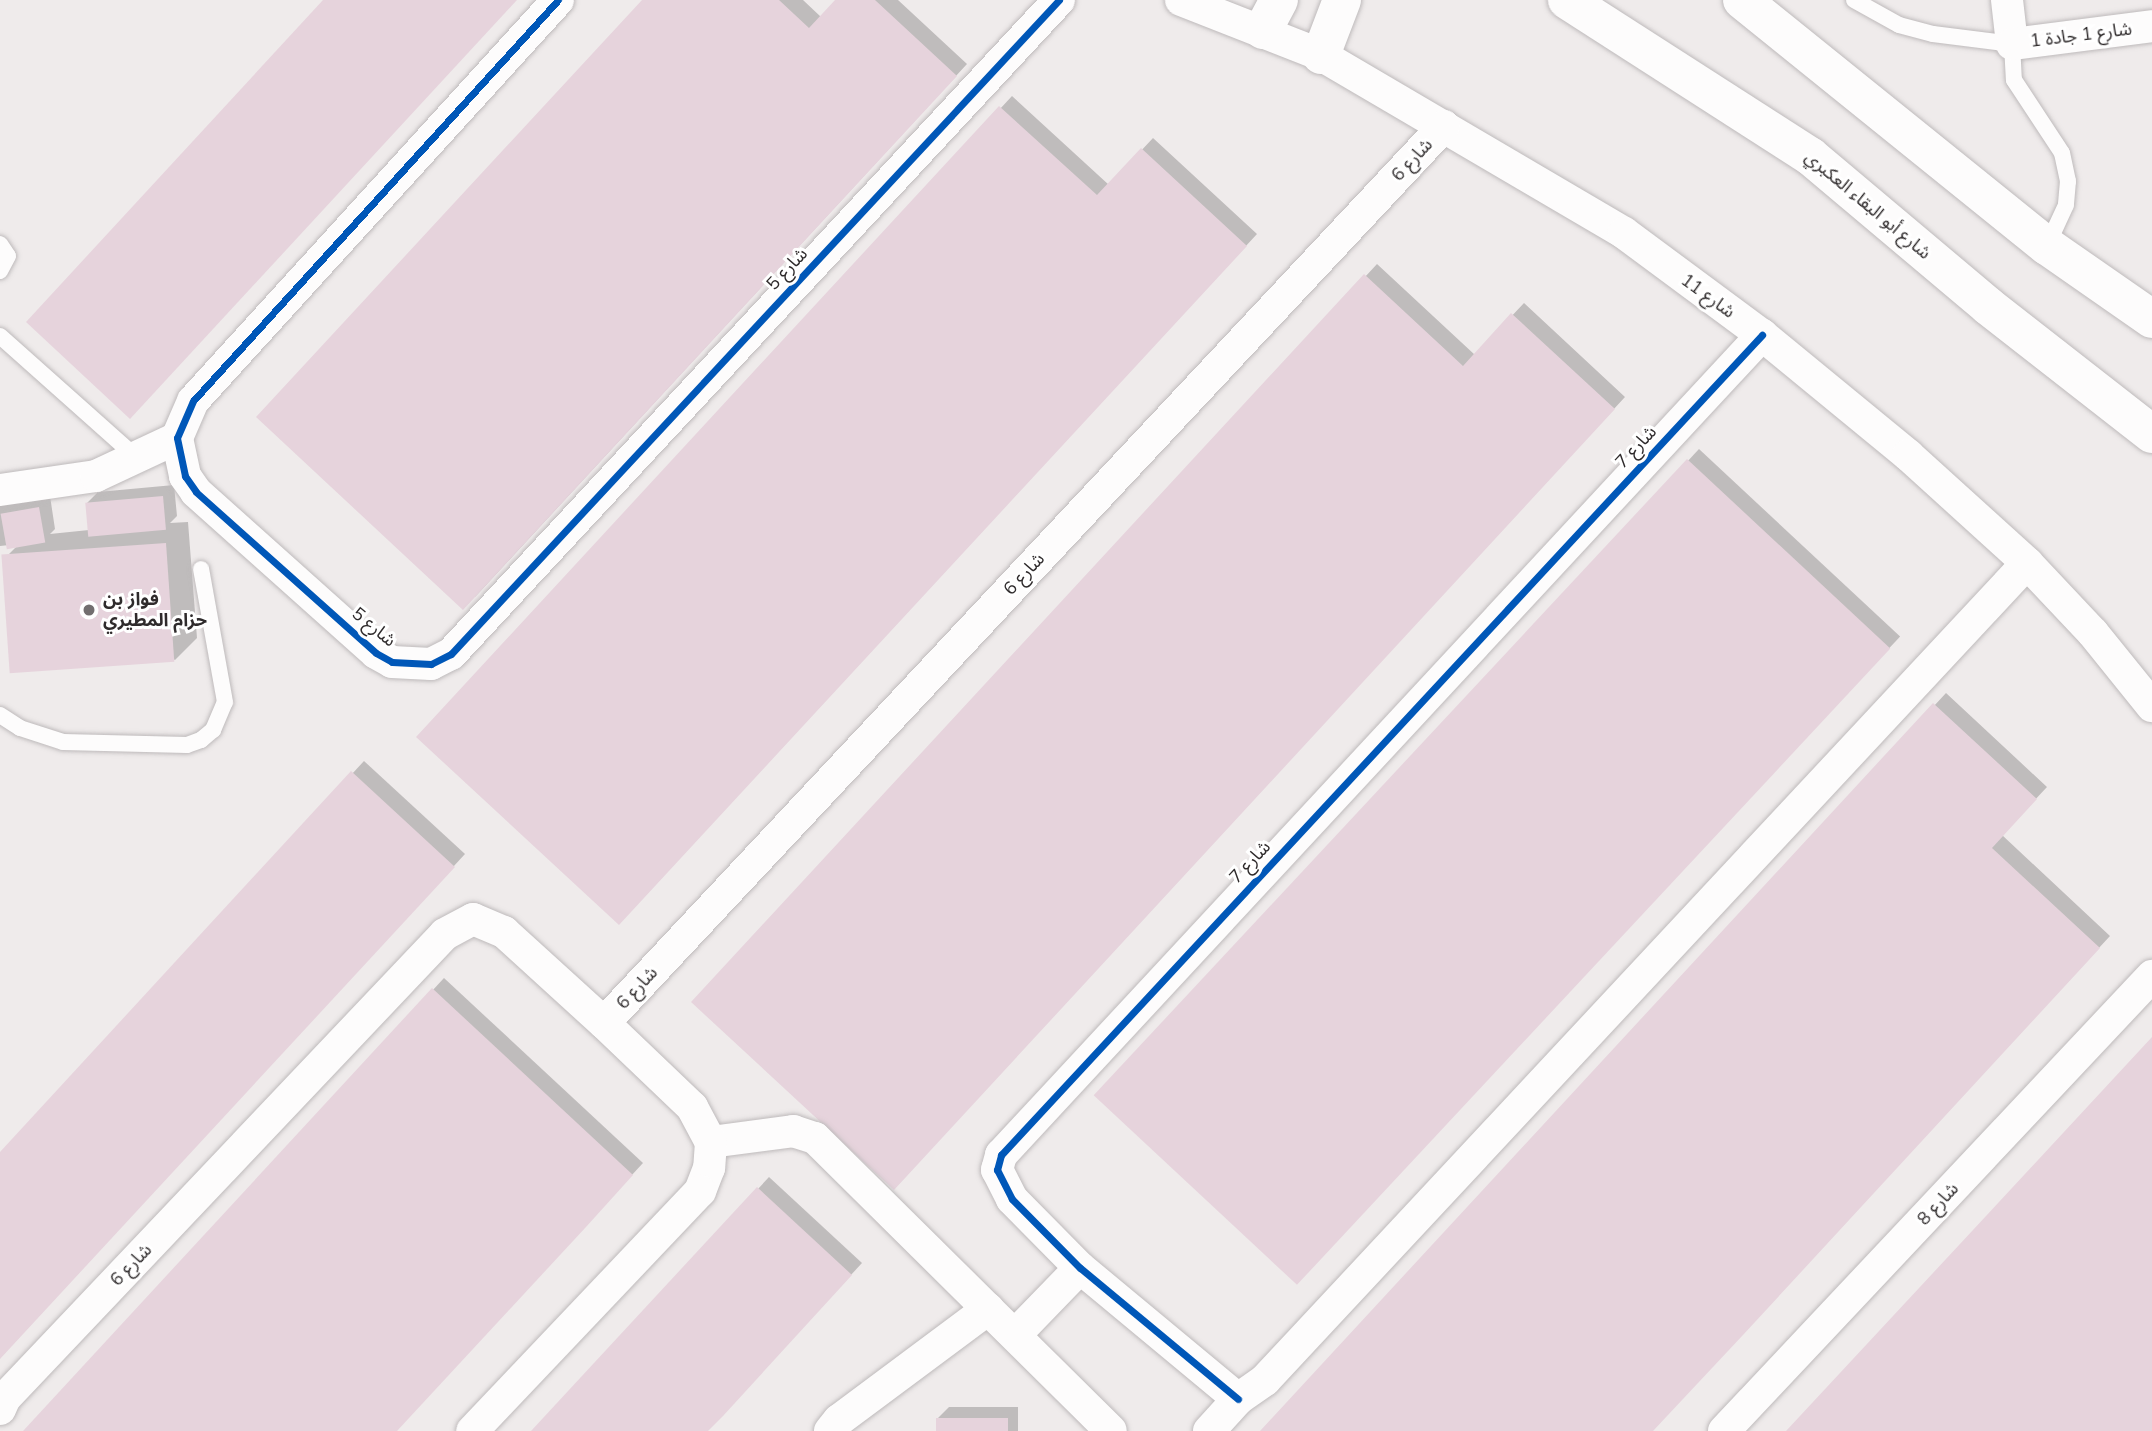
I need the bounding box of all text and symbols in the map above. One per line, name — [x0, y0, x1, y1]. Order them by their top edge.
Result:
street label: شارع 1 جادة 1 — [2029, 18, 2133, 52]
street label: شارع 6 — [1387, 134, 1437, 186]
street label: شارع أبو البقاء العكبري — [1801, 146, 1935, 264]
street label: شارع 5 — [762, 243, 812, 295]
street label: شارع 11 — [1677, 269, 1739, 323]
street label: شارع 7 — [1611, 421, 1661, 473]
street label: شارع 6 — [999, 548, 1049, 600]
place label: فواز بن حزام المطيري — [103, 589, 207, 632]
marker: فواز بن حزام المطيري — [81, 602, 97, 618]
street label: شارع 5 — [348, 603, 400, 651]
street label: شارع 7 — [1225, 836, 1275, 888]
street label: شارع 6 — [612, 962, 662, 1014]
street label: شارع 8 — [1913, 1178, 1963, 1230]
street label: شارع 6 — [106, 1239, 156, 1291]

